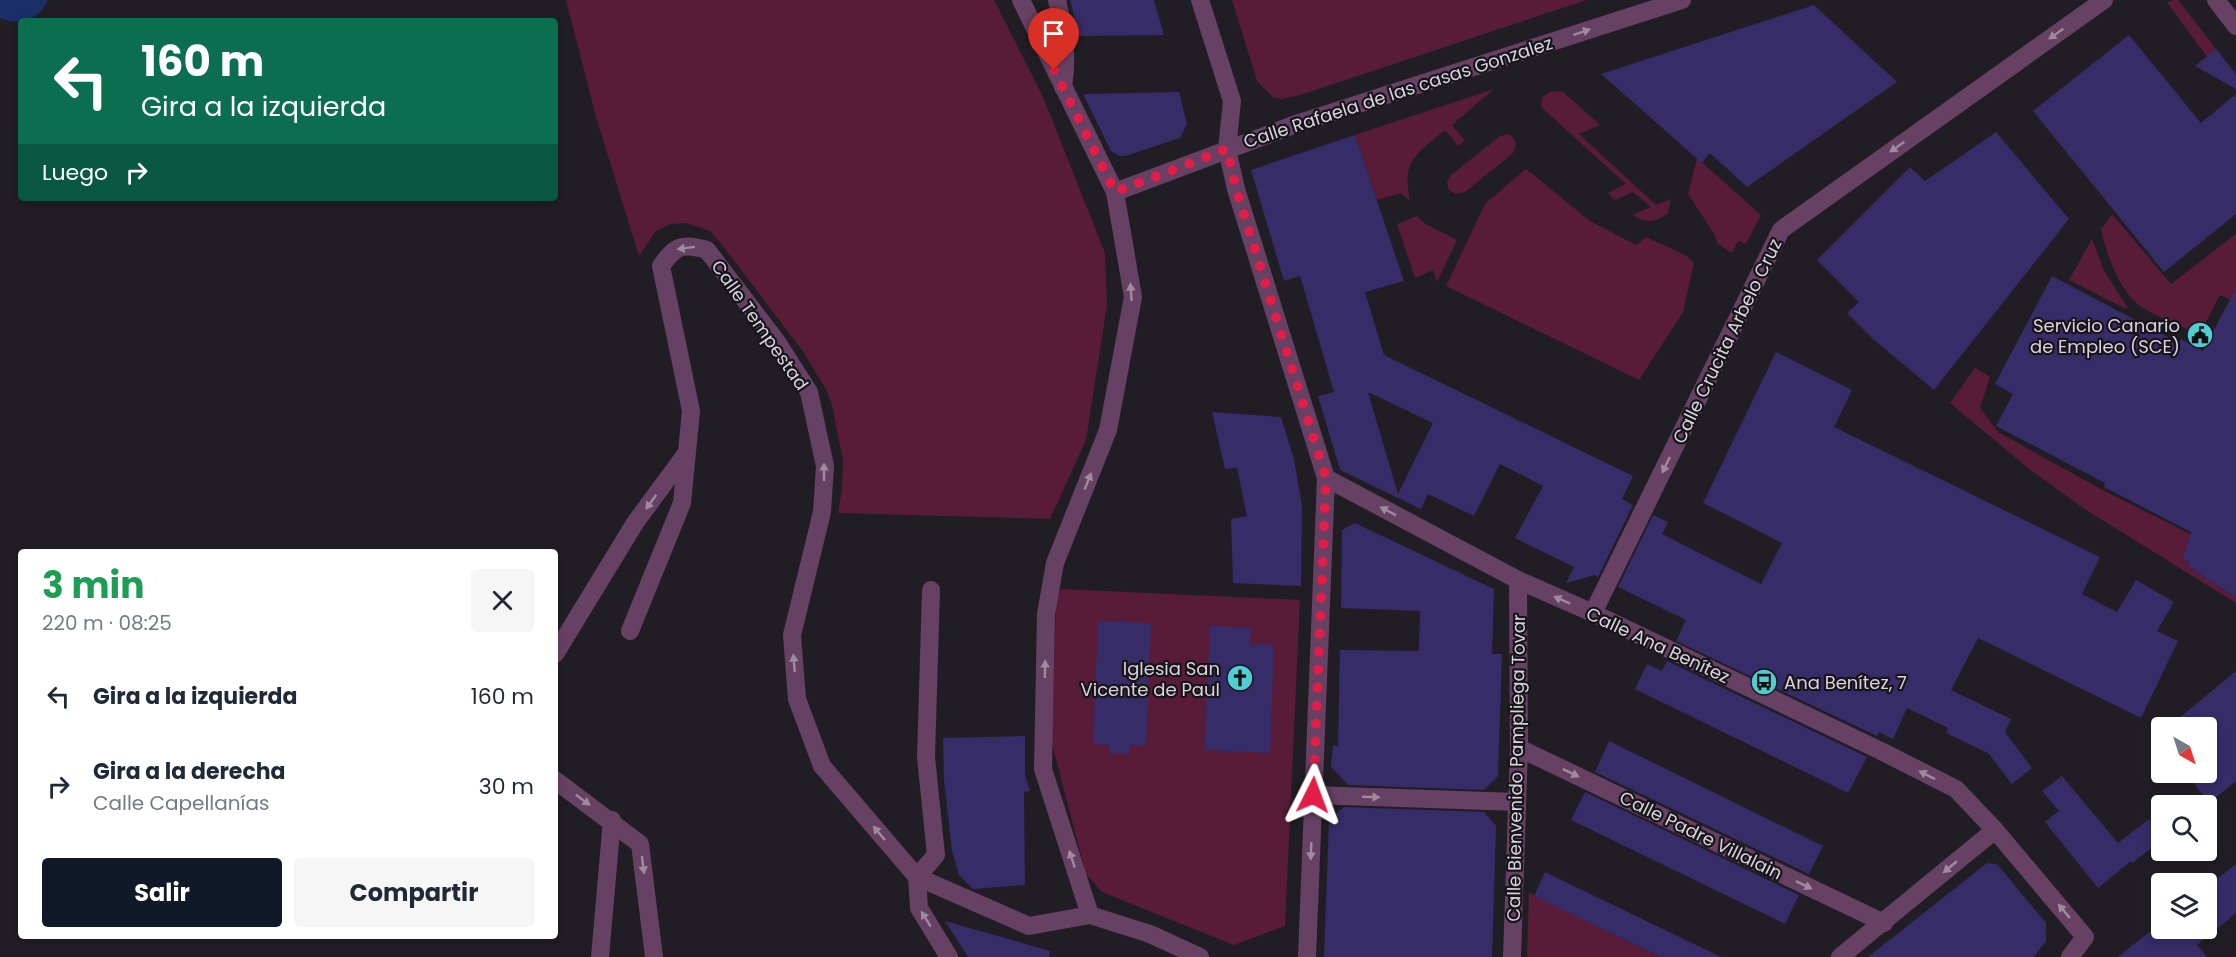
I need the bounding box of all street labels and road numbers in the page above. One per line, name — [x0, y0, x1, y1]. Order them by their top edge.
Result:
street label: Calle Rafaela de las casas Gonzalez — [1240, 30, 1556, 154]
street label: Calle Crucita Arbelo Cruz — [1666, 234, 1788, 448]
street label: Calle Tempestad — [706, 255, 814, 395]
street label: Calle Ana Benítez — [1582, 601, 1734, 689]
street label: Calle Bienvenido Pampliega Tovar — [1501, 614, 1531, 922]
street label: Calle Padre Villalain — [1615, 785, 1787, 885]

